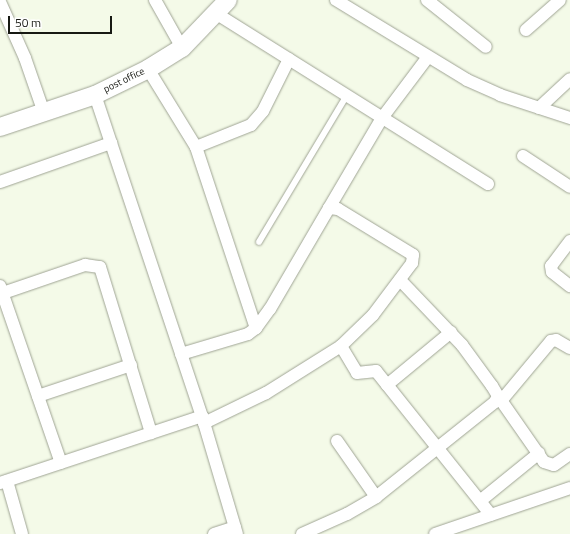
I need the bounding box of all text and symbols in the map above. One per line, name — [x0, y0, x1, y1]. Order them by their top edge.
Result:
scale bar — [10, 8, 114, 34]
text: 50 m — [15, 13, 41, 32]
street label: post office — [101, 65, 147, 95]

